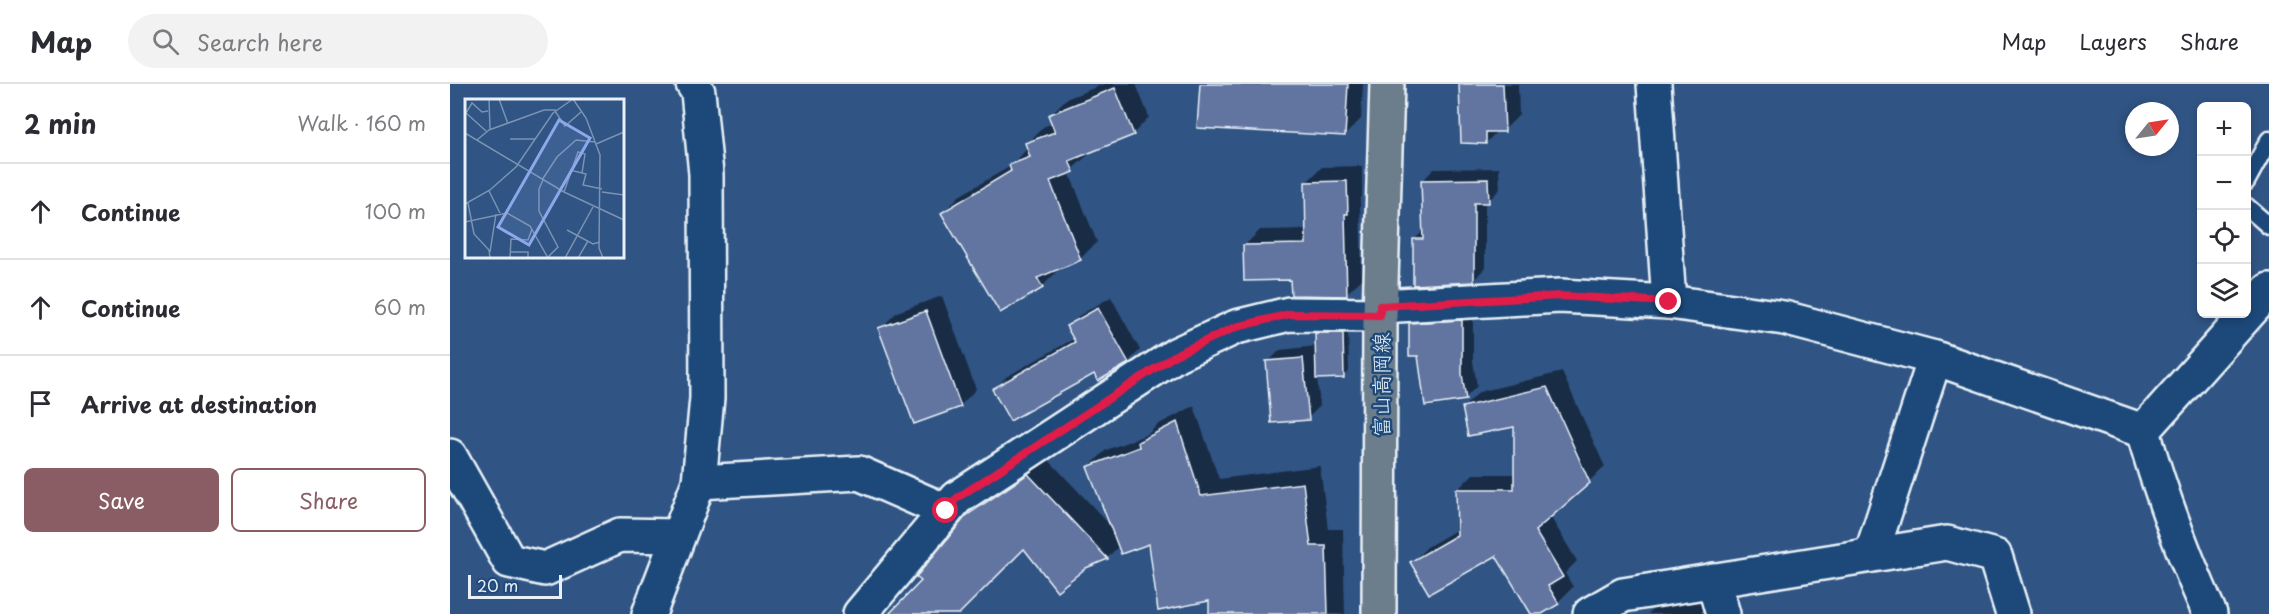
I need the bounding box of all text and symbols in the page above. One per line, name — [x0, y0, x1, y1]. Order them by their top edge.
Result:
search box — [128, 14, 548, 68]
text: Map — [30, 20, 92, 63]
icon: search — [149, 25, 182, 58]
text: Search here — [197, 25, 323, 58]
text: Map — [2002, 25, 2046, 57]
text: Layers — [2079, 25, 2147, 57]
text: Share — [2180, 25, 2239, 57]
inset map — [465, 99, 624, 258]
north arrow — [2125, 102, 2179, 156]
map controls — [2197, 102, 2251, 318]
button: + — [2197, 102, 2251, 156]
text: 2 min — [24, 104, 97, 143]
text: Walk · 160 m — [298, 108, 426, 138]
button: − — [2197, 156, 2251, 210]
icon: ahead — [24, 195, 57, 228]
text: Continue — [81, 195, 180, 228]
text: 100 m — [365, 196, 426, 226]
button: locate — [2197, 210, 2251, 264]
button: layers — [2197, 264, 2251, 318]
route end — [1655, 288, 1681, 314]
icon: ahead — [24, 291, 57, 324]
text: Continue — [81, 291, 180, 324]
text: 60 m — [374, 292, 426, 322]
street label: 富山高岡線 — [1364, 333, 1396, 438]
icon: arrive — [24, 387, 57, 420]
text: Arrive at destination — [81, 387, 317, 420]
button: Save — [24, 468, 219, 532]
button: Share — [231, 468, 426, 532]
route start — [932, 497, 958, 523]
scale bar — [468, 572, 562, 600]
text: 20 m — [477, 573, 518, 597]

